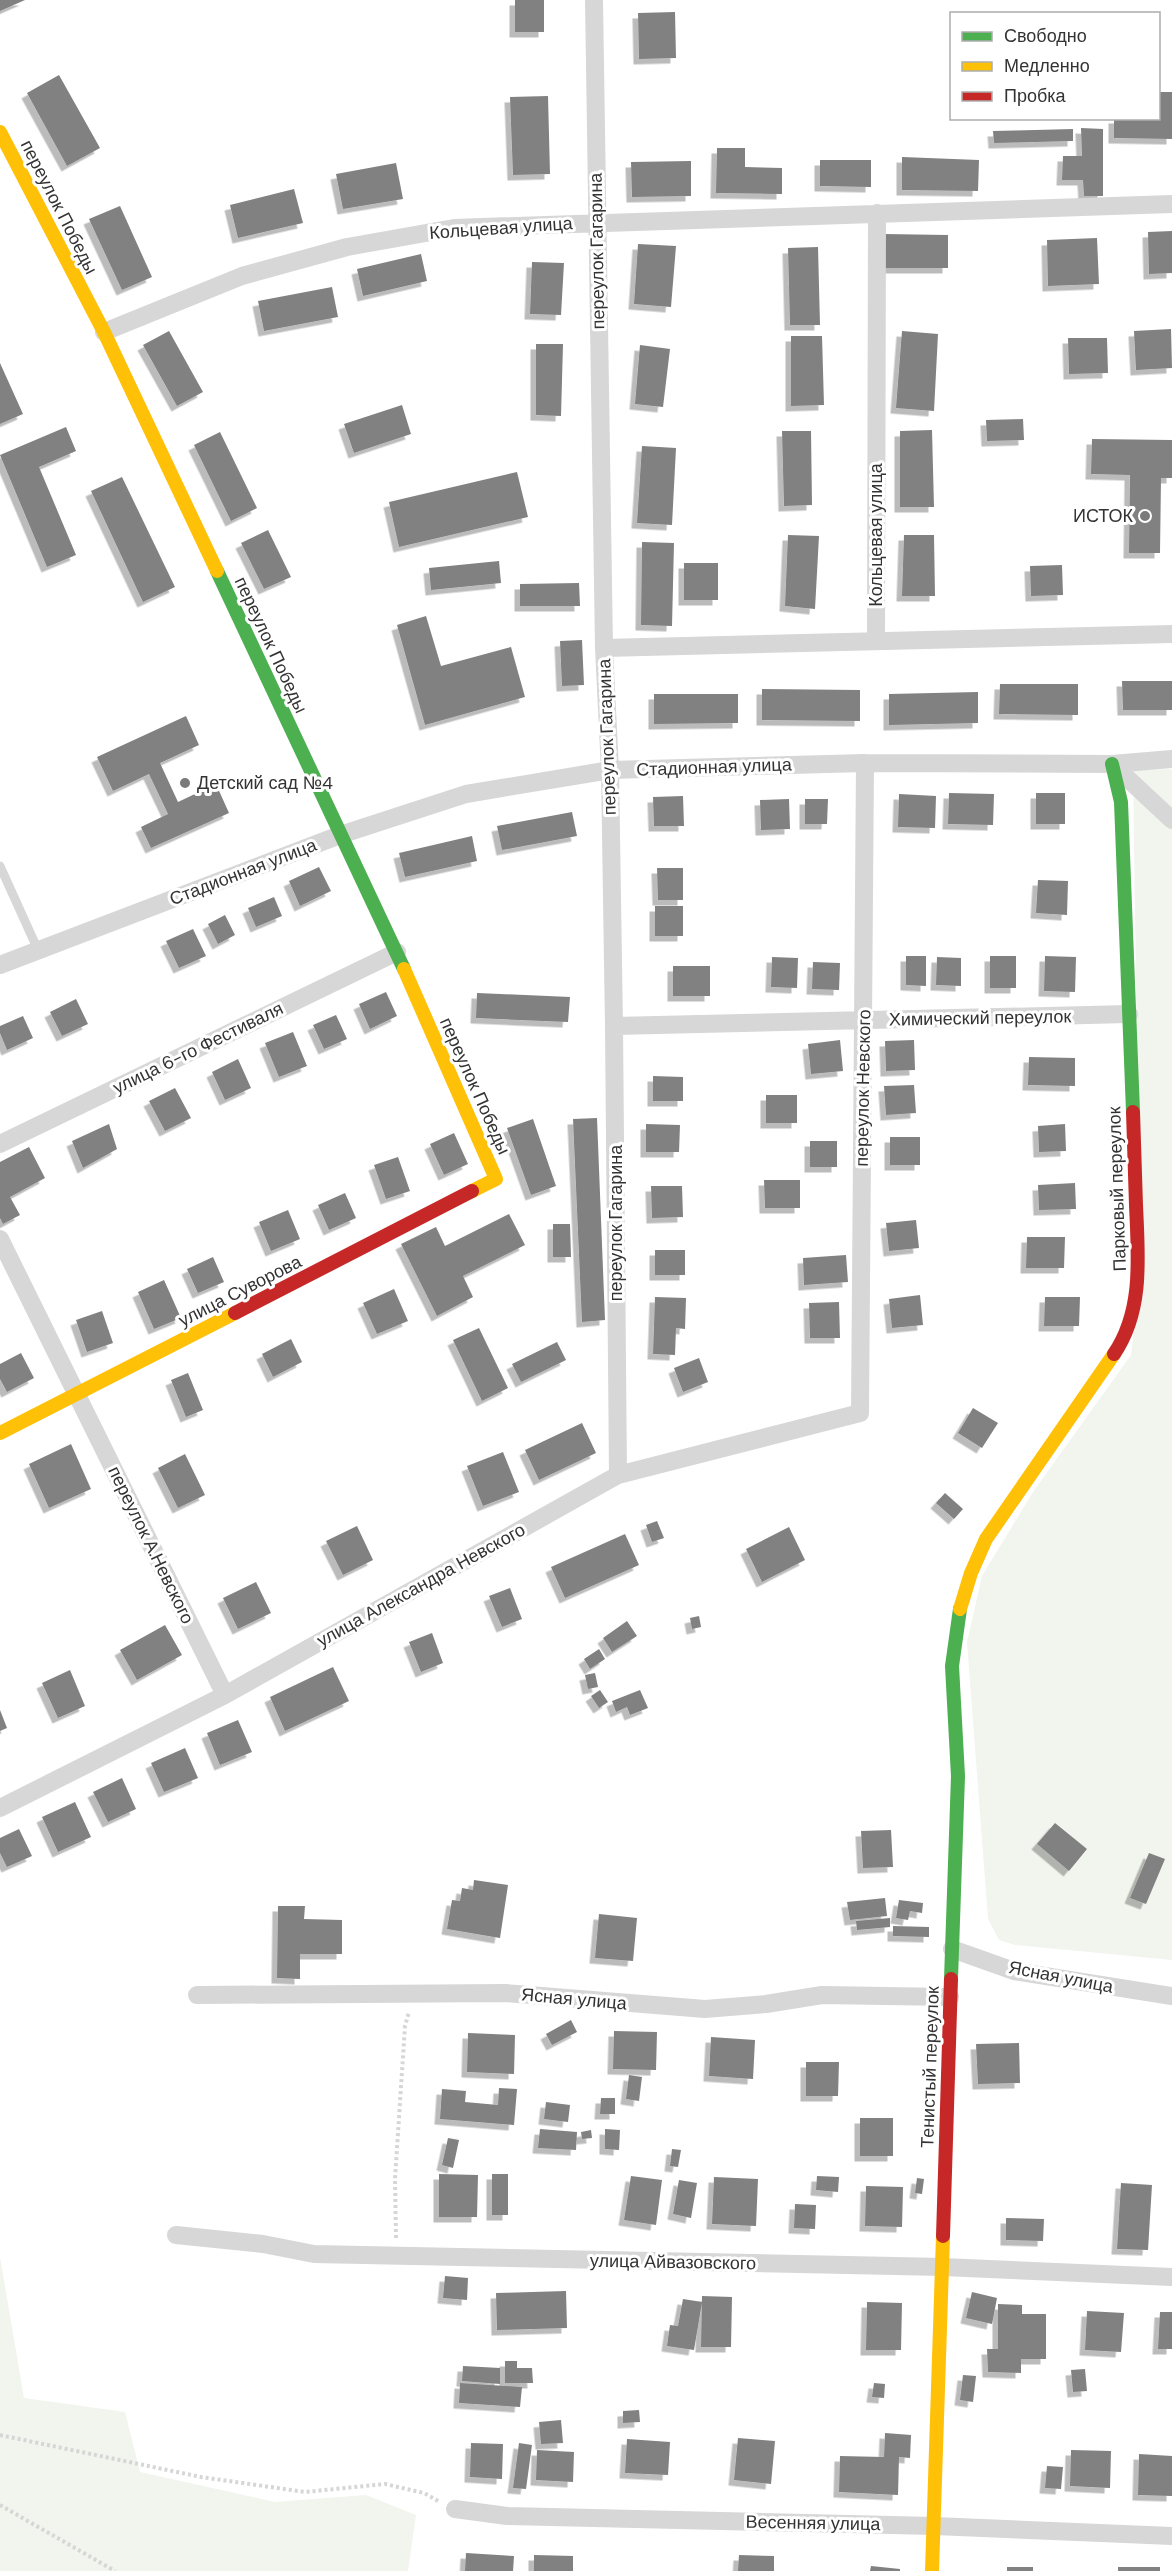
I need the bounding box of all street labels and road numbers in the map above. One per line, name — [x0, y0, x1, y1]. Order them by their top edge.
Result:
street label: переулок Победы — [15, 136, 103, 278]
street label: переулок Гагарина — [584, 172, 610, 329]
street label: Кольцевая улица — [429, 211, 574, 245]
street label: Кольцевая улица — [864, 462, 888, 607]
street label: переулок Победы — [229, 573, 313, 717]
street label: переулок Гагарина — [592, 657, 622, 816]
street label: Стадионная улица — [636, 752, 793, 782]
street label: Стадионная улица — [166, 833, 321, 911]
street label: улица 6-го Фестиваля — [109, 996, 287, 1100]
street label: Химический переулок — [889, 1004, 1072, 1032]
street label: переулок Невского — [850, 1009, 876, 1167]
street label: переулок Победы — [434, 1014, 516, 1158]
street label: Парковый переулок — [1102, 1106, 1132, 1272]
street label: переулок Гагарина — [604, 1144, 628, 1301]
street label: улица Суворова — [174, 1249, 306, 1332]
street label: переулок А.Невского — [102, 1462, 200, 1628]
street label: улица Александра Невского — [313, 1518, 529, 1652]
street label: Ясная улица — [1007, 1955, 1116, 1999]
street label: Ясная улица — [520, 1982, 629, 2016]
street label: Тенистый переулок — [915, 1986, 945, 2148]
street label: улица Айвазовского — [590, 2249, 756, 2275]
street label: Весенняя улица — [745, 2510, 882, 2536]

